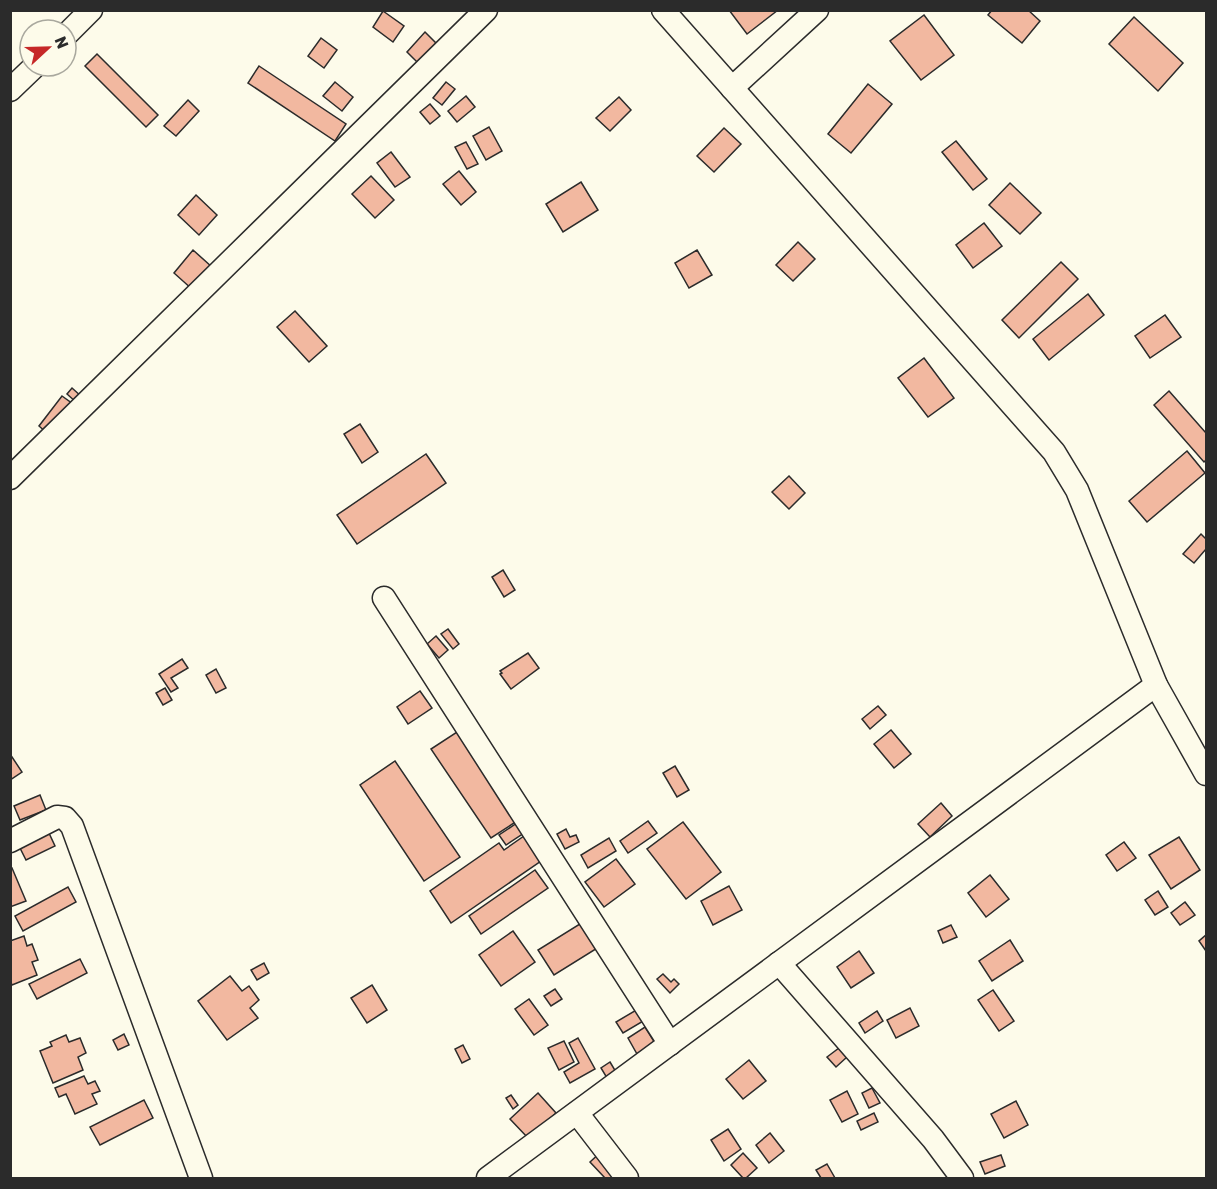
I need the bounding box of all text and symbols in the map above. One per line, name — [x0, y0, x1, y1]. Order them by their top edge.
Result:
north arrow — [18, 18, 78, 78]
text: N — [50, 34, 72, 51]

